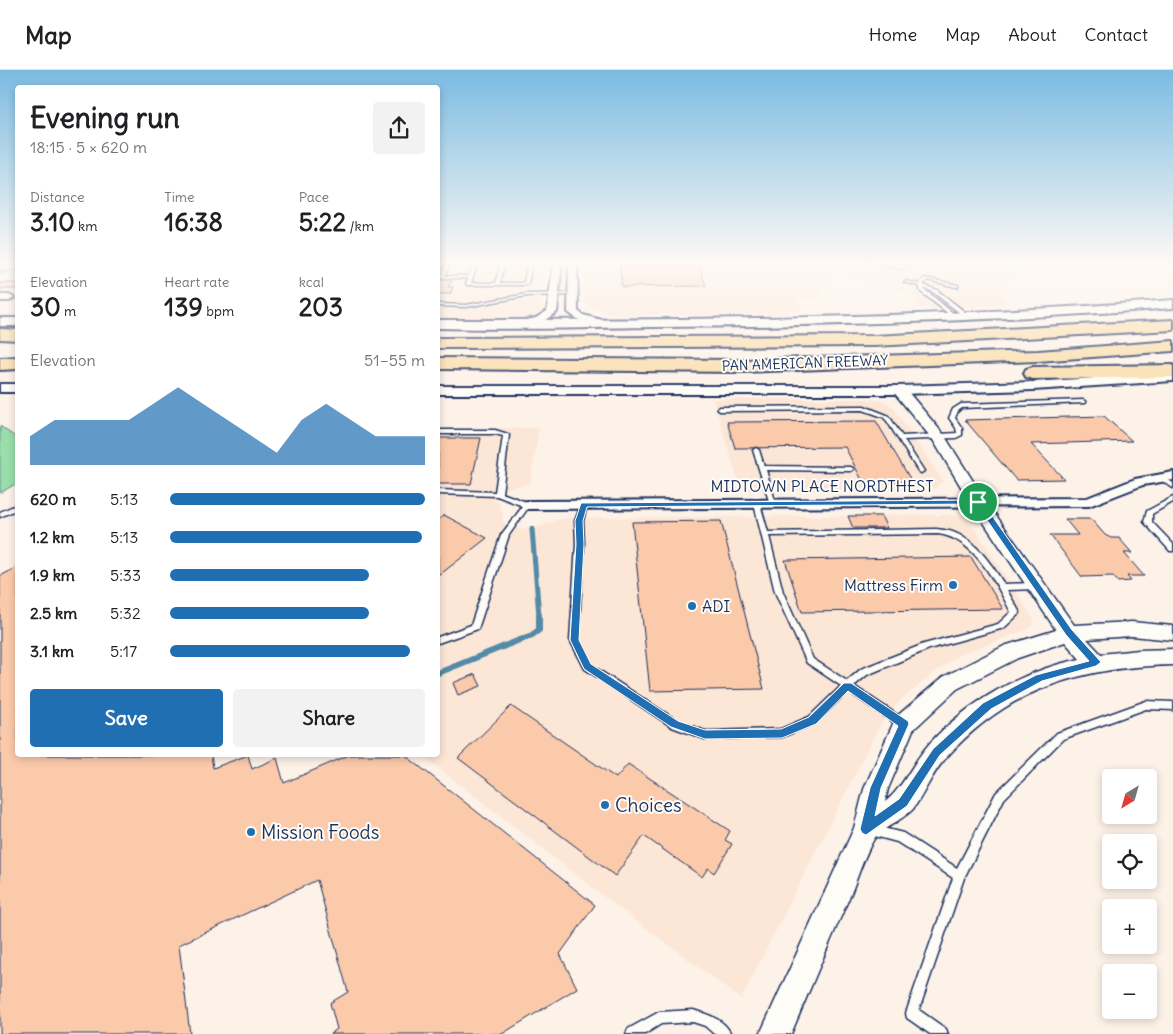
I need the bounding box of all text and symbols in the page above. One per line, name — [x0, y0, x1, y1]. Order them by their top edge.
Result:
text: Map — [25, 20, 72, 50]
text: Home — [869, 23, 917, 46]
text: Map — [945, 23, 980, 46]
text: About — [1008, 23, 1056, 46]
text: Contact — [1084, 23, 1148, 46]
text: Evening run — [30, 100, 180, 136]
button: share — [373, 102, 425, 154]
text: 18:15 · 5 × 620 m — [30, 137, 147, 157]
text: Distance — [30, 188, 85, 206]
text: Time — [164, 188, 195, 206]
text: Pace — [299, 188, 329, 206]
text: 3.10 — [30, 206, 75, 238]
text: 16:38 — [164, 206, 223, 238]
text: 5:22 — [299, 206, 346, 238]
text: km — [75, 217, 98, 235]
text: /km — [346, 217, 374, 235]
text: Elevation — [30, 273, 87, 291]
text: Heart rate — [164, 273, 229, 291]
text: kcal — [299, 273, 324, 291]
text: 30 — [30, 291, 61, 323]
text: 139 — [164, 291, 203, 323]
text: 203 — [299, 291, 343, 323]
text: m — [61, 302, 76, 320]
text: bpm — [203, 302, 234, 320]
text: Elevation — [30, 350, 96, 370]
text: 51–55 m — [364, 350, 425, 370]
street label: PAN AMERICAN FREEWAY — [722, 351, 889, 375]
street label: MIDTOWN PLACE NORDTHEST — [710, 476, 934, 496]
pin — [957, 481, 999, 523]
icon: arrive — [964, 488, 992, 516]
text: 620 m — [30, 489, 76, 509]
text: 5:13 — [110, 489, 138, 509]
text: 1.2 km — [30, 527, 74, 547]
text: 5:13 — [110, 527, 138, 547]
text: 1.9 km — [30, 565, 75, 585]
text: 5:33 — [110, 565, 141, 585]
place label: Mattress Firm — [844, 575, 943, 595]
marker: Mattress Firm — [947, 579, 959, 591]
place label: ADI — [702, 596, 730, 616]
marker: ADI — [686, 600, 698, 612]
text: 2.5 km — [30, 603, 77, 623]
text: 5:32 — [110, 603, 141, 623]
text: 3.1 km — [30, 641, 74, 661]
text: 5:17 — [110, 641, 137, 661]
button: Save — [30, 689, 223, 747]
button: Share — [233, 689, 425, 747]
north arrow — [1102, 769, 1158, 824]
map controls — [1102, 769, 1157, 1019]
place label: Choices — [615, 793, 682, 817]
marker: Choices — [599, 799, 611, 811]
place label: Mission Foods — [261, 820, 379, 844]
marker: Mission Foods — [245, 826, 257, 838]
button: locate — [1102, 834, 1157, 889]
button: + — [1102, 899, 1157, 954]
button: − — [1102, 964, 1157, 1019]

